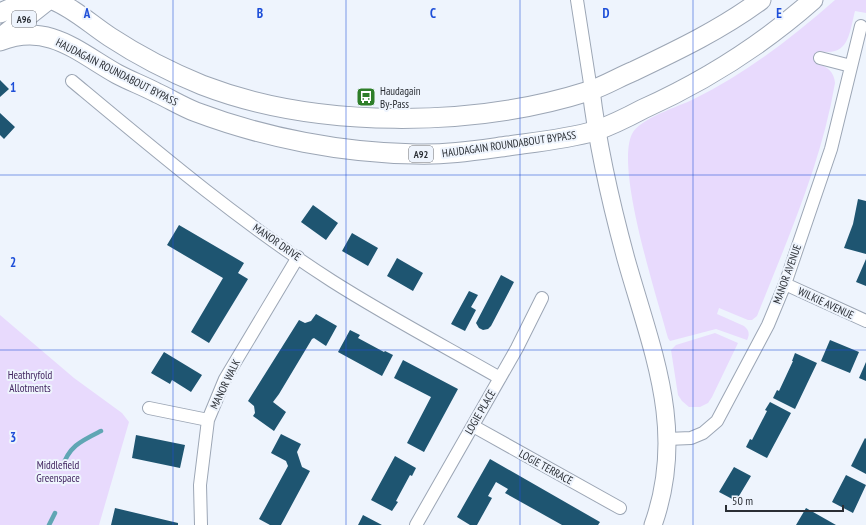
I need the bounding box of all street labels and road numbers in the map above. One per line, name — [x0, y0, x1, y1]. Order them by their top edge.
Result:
road number: A96 — [12, 11, 36, 27]
street label: HAUDAGAIN ROUNDABOUT BYPASS — [54, 35, 181, 109]
street label: HAUDAGAIN ROUNDABOUT BYPASS — [441, 128, 577, 160]
road number: A92 — [409, 146, 433, 162]
street label: MANOR DRIVE — [250, 220, 304, 264]
street label: MANOR AVENUE — [770, 242, 804, 306]
street label: WILKIE AVENUE — [796, 284, 856, 322]
street label: MANOR WALK — [207, 356, 243, 411]
street label: LOGIE PLACE — [462, 387, 499, 437]
street label: LOGIE TERRACE — [517, 446, 576, 488]

